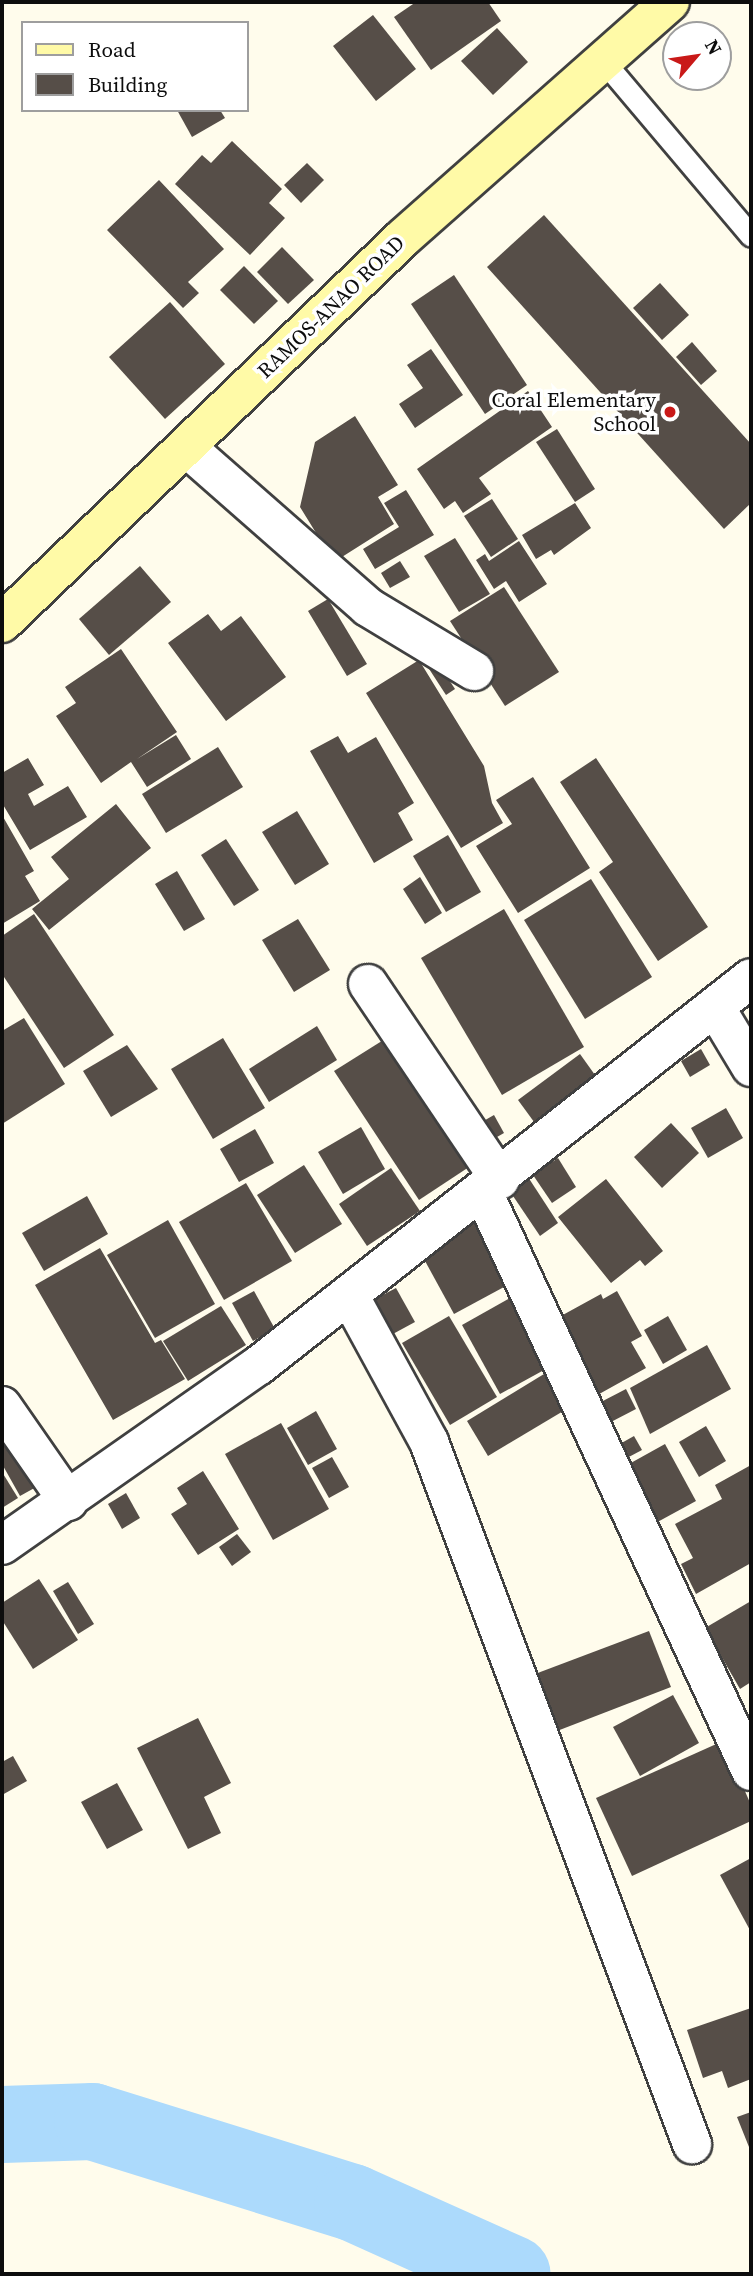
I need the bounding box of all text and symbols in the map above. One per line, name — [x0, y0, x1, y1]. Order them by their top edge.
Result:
legend — [21, 21, 248, 112]
north arrow — [662, 21, 732, 91]
text: N — [699, 34, 728, 59]
text: Road — [88, 35, 136, 64]
text: Building — [88, 70, 167, 99]
street label: RAMOS-ANAO ROAD — [252, 230, 410, 384]
place label: Coral Elementary School — [492, 387, 656, 437]
marker: Coral Elementary School — [662, 404, 678, 420]

